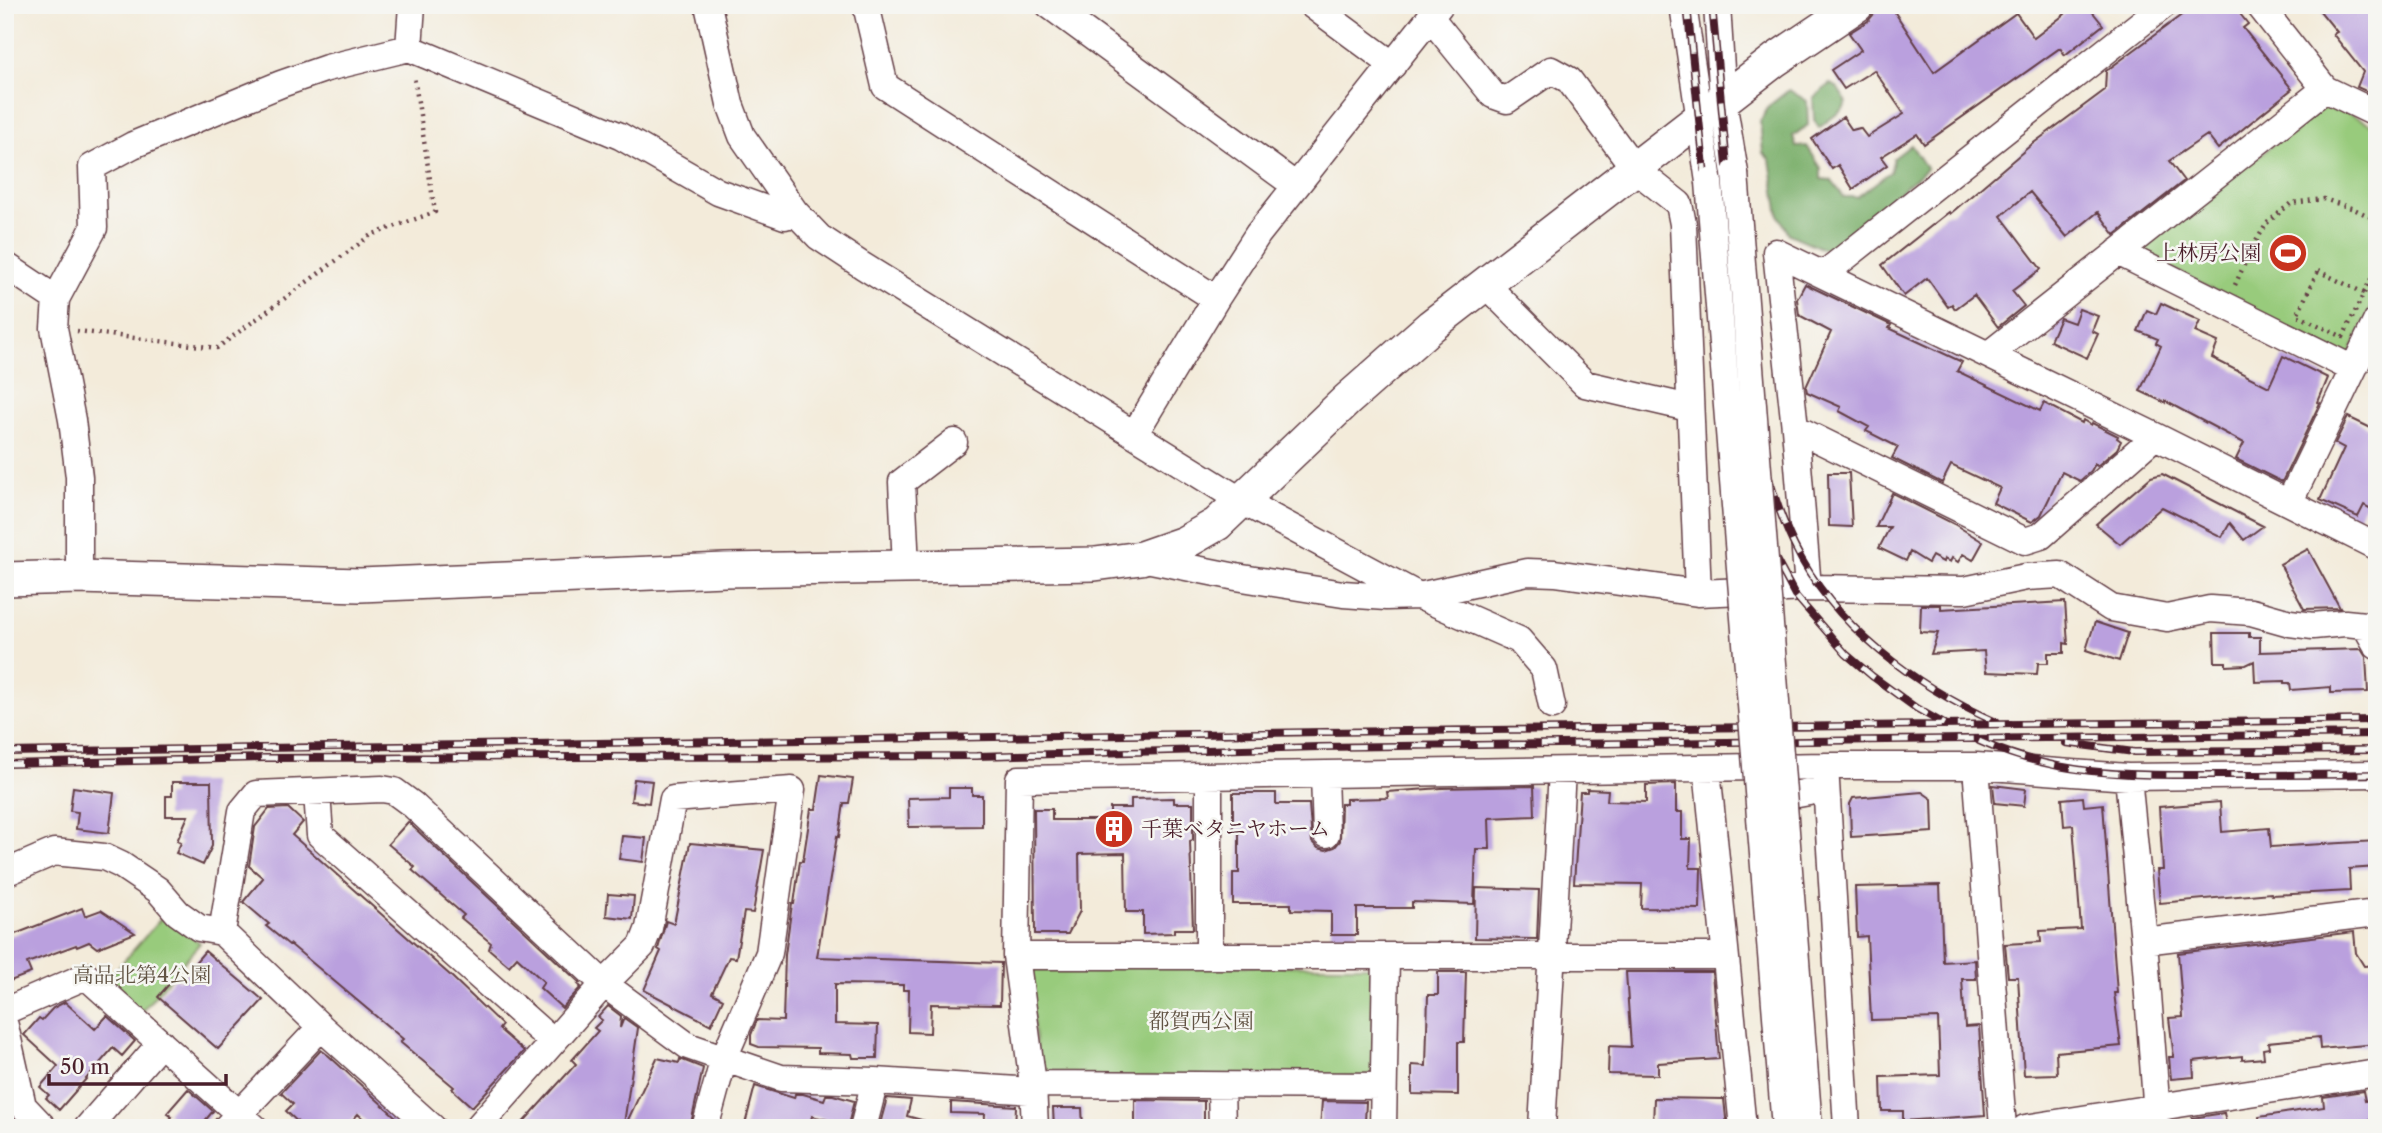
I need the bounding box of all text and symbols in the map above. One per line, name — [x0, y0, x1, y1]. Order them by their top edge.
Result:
sports icon: 上林房公園 — [2267, 232, 2309, 274]
place label: 上林房公園 — [2156, 240, 2261, 265]
building icon: 千葉ベタニヤホーム — [1093, 808, 1135, 850]
place label: 千葉ベタニヤホーム — [1141, 816, 1330, 841]
park label: 高品北第4公園 — [73, 962, 211, 987]
park label: 都賀西公園 — [1149, 1008, 1254, 1033]
scale bar — [49, 1042, 226, 1086]
text: 50 m — [60, 1054, 110, 1079]

